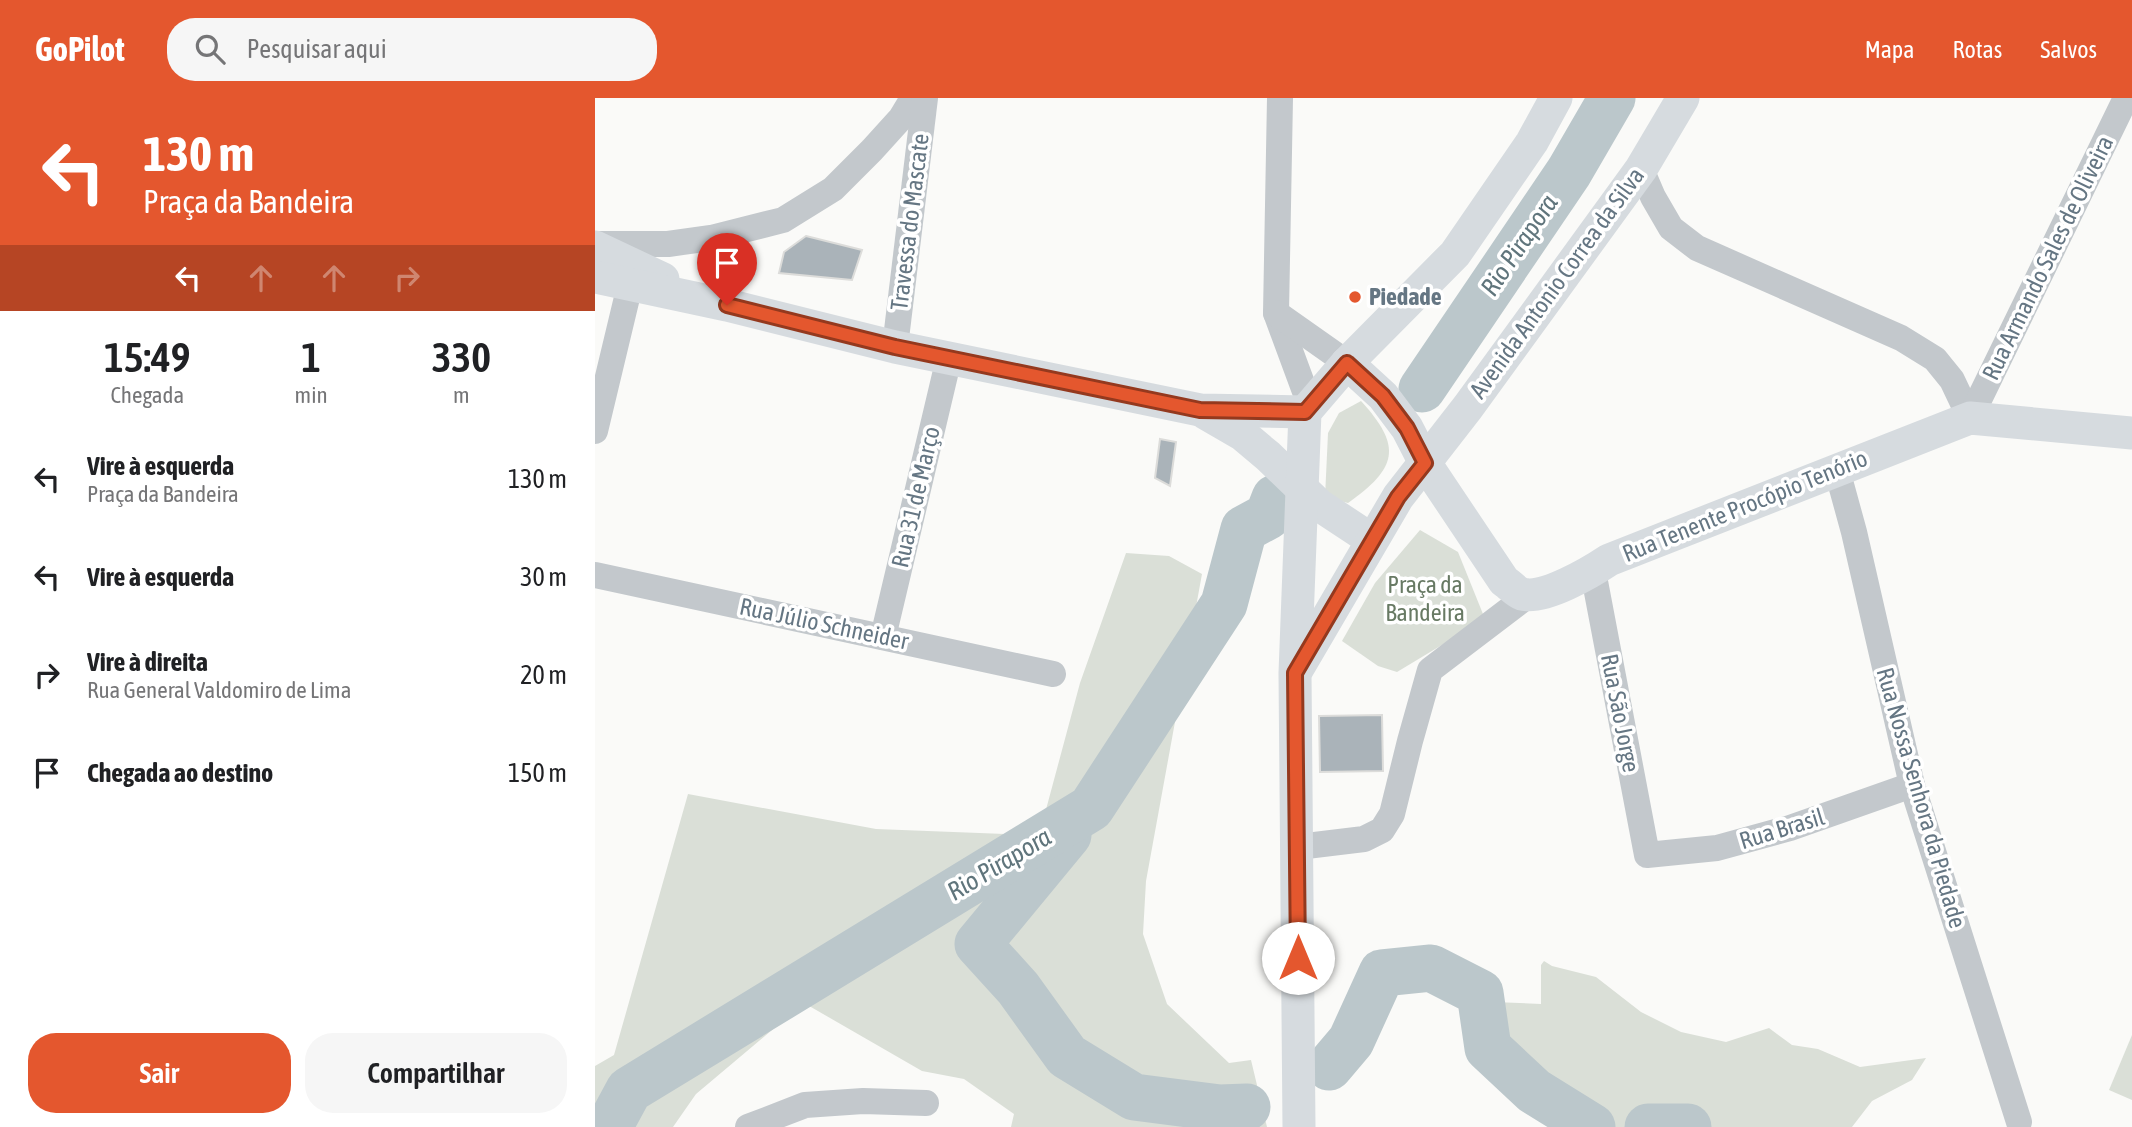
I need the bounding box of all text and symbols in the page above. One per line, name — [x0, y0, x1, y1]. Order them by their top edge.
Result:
search box — [167, 18, 657, 81]
text: GoPilot — [35, 30, 125, 68]
icon: search — [191, 30, 229, 68]
text: Pesquisar aqui — [247, 34, 387, 64]
text: Mapa — [1865, 36, 1914, 63]
text: Rotas — [1952, 36, 2002, 63]
text: Salvos — [2040, 36, 2097, 63]
text: 130 m — [143, 125, 254, 181]
icon: left — [28, 126, 119, 217]
street label: Rua Armando Sales de Oliveira — [1977, 131, 2118, 384]
street label: Travessa do Mascate — [885, 132, 934, 312]
street label: Avenida Antonio Correa da Silva — [1464, 162, 1649, 403]
text: Praça da Bandeira — [143, 183, 354, 220]
water label: Rio Pirapora — [1474, 189, 1564, 301]
pin — [697, 233, 757, 305]
icon: arrive — [708, 244, 746, 282]
icon: left — [169, 259, 207, 297]
icon: ahead — [242, 259, 280, 297]
icon: ahead — [315, 259, 353, 297]
icon: right — [388, 259, 426, 297]
place label: Piedade — [1369, 283, 1442, 310]
marker: Piedade — [1347, 289, 1363, 305]
text: 15:49 — [104, 333, 191, 381]
text: 1 — [301, 333, 321, 381]
text: 330 — [432, 333, 491, 381]
text: Chegada — [110, 382, 184, 408]
text: min — [295, 382, 328, 408]
text: m — [453, 382, 470, 408]
street label: Rua 31 de Março — [886, 424, 945, 570]
street label: Rua Tenente Procópio Tenório — [1618, 444, 1871, 567]
text: Vire à esquerda — [87, 451, 234, 481]
icon: left — [28, 460, 66, 498]
text: 130 m — [508, 464, 567, 494]
text: Praça da Bandeira — [87, 481, 239, 507]
icon: left — [28, 558, 66, 596]
text: Vire à esquerda — [87, 562, 234, 592]
text: 30 m — [520, 562, 567, 592]
park label: Praça da Bandeira — [1385, 571, 1465, 626]
street label: Rua Júlio Schneider — [737, 592, 912, 655]
text: Vire à direita — [87, 647, 208, 677]
street label: Rua São Jorge — [1596, 651, 1645, 774]
icon: right — [28, 656, 66, 694]
text: 20 m — [520, 660, 567, 690]
street label: Rua Nossa Senhora da Piedade — [1871, 665, 1972, 931]
text: Rua General Valdomiro de Lima — [87, 677, 351, 703]
icon: arrive — [28, 754, 66, 792]
text: Chegada ao destino — [87, 758, 273, 788]
text: 150 m — [508, 758, 567, 788]
street label: Rua Brasil — [1736, 803, 1828, 854]
water label: Rio Pirapora — [942, 821, 1056, 907]
position arrow — [1261, 921, 1335, 995]
button: Sair — [28, 1033, 291, 1113]
button: Compartilhar — [305, 1033, 567, 1113]

